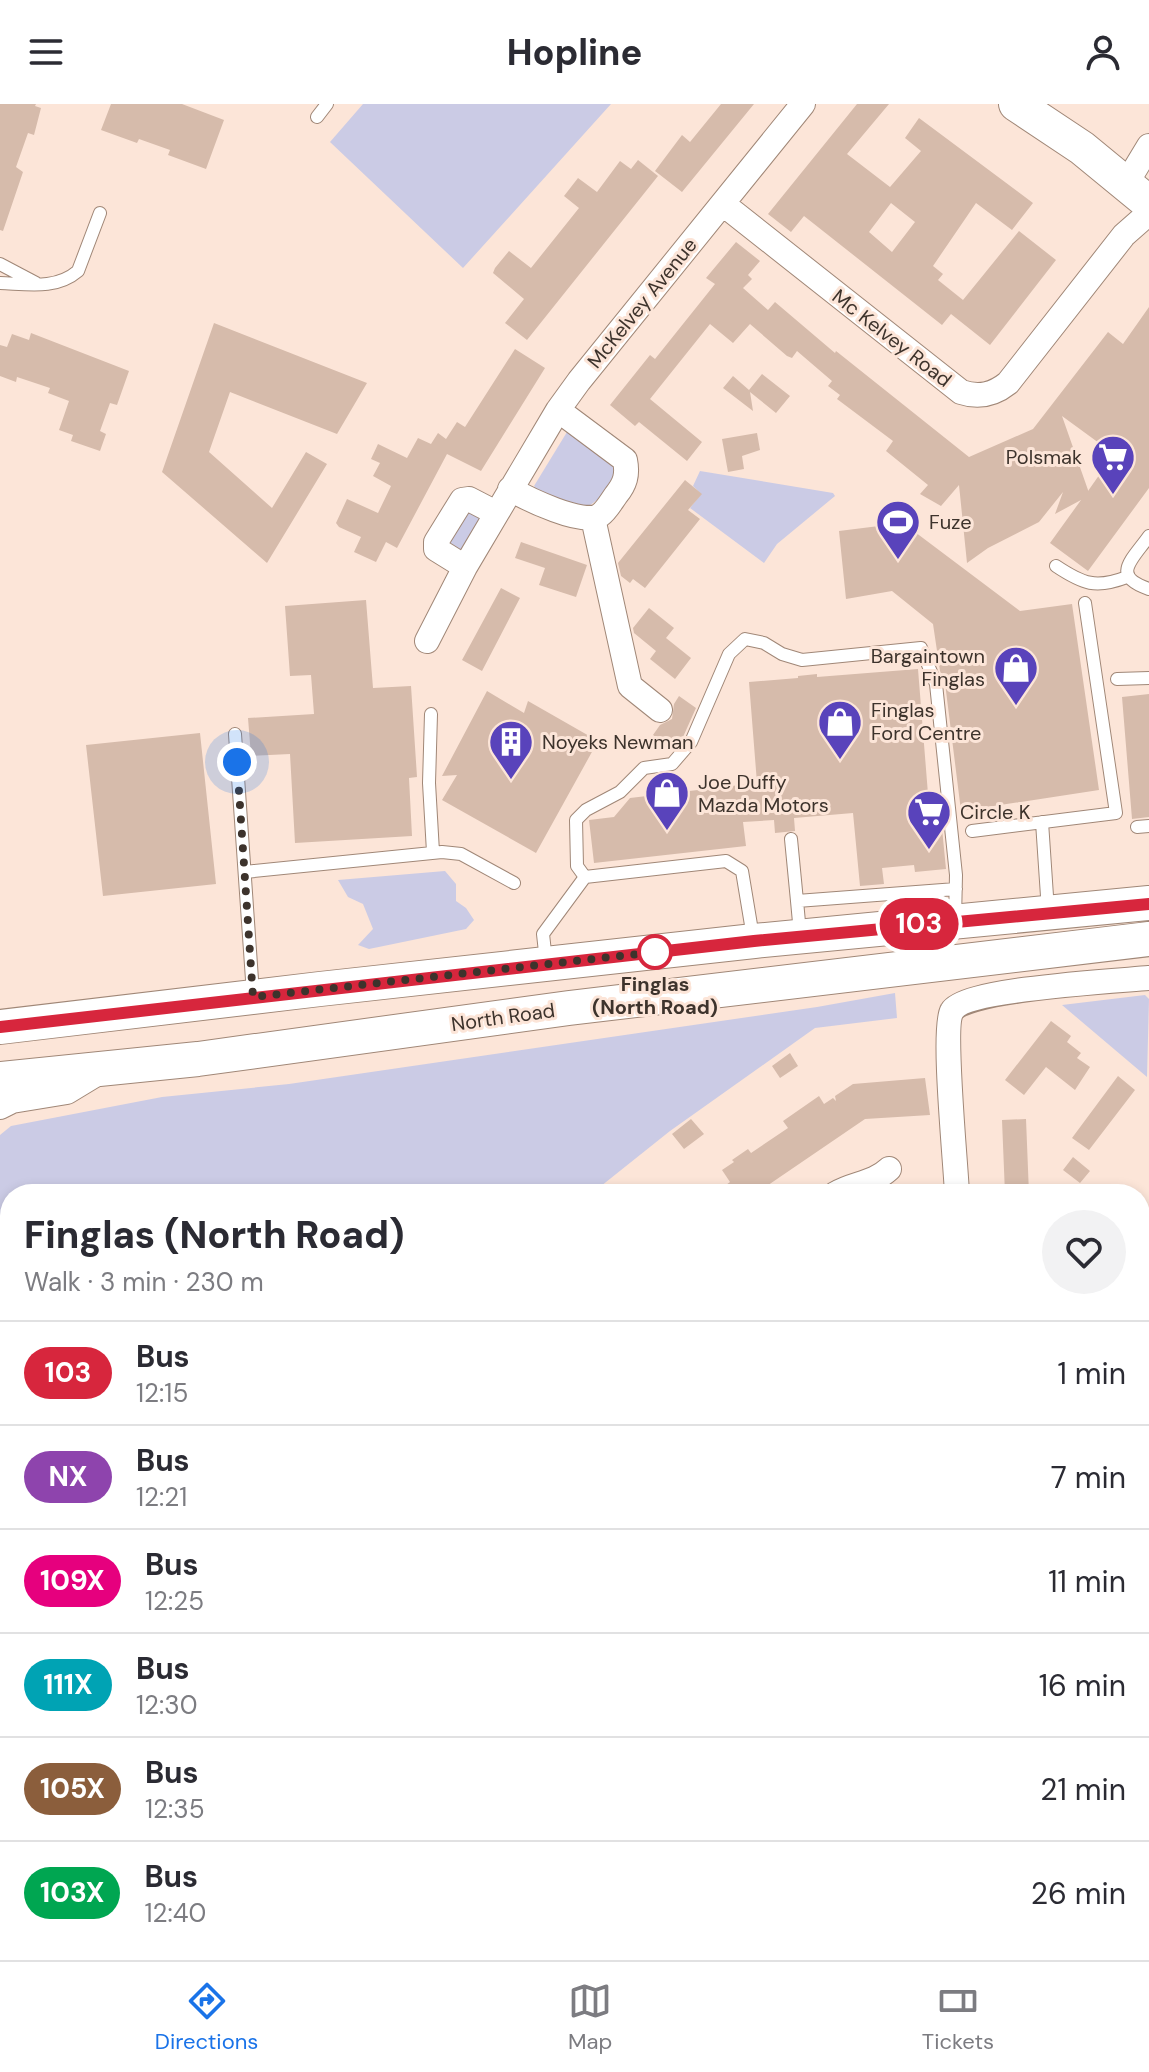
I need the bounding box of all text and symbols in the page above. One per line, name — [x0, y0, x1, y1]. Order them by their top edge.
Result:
text: Hopline — [507, 29, 642, 76]
icon: menu — [24, 30, 68, 74]
icon: person — [1081, 30, 1125, 74]
street label: McKelvey Avenue — [581, 232, 703, 374]
street label: Mc Kelvey Road — [827, 283, 957, 393]
supermarket icon: Polsmak — [1089, 433, 1137, 496]
place label: Polsmak — [1006, 444, 1082, 470]
sports icon: Fuze — [874, 498, 922, 561]
place label: Fuze — [929, 509, 972, 535]
place label: Bargaintown Finglas — [871, 643, 985, 692]
shop icon: Bargaintown Finglas — [992, 644, 1040, 707]
place label: Finglas Ford Centre — [871, 697, 981, 746]
shop icon: Finglas Ford Centre — [816, 698, 864, 761]
building icon: Noyeks Newman — [487, 718, 535, 781]
place label: Noyeks Newman — [542, 729, 694, 755]
your location — [217, 742, 257, 782]
shop icon: Joe Duffy Mazda Motors — [643, 769, 691, 832]
place label: Joe Duffy Mazda Motors — [698, 769, 829, 818]
supermarket icon: Circle K — [905, 788, 953, 851]
place label: Circle K — [960, 799, 1031, 825]
line badge: 103 — [873, 898, 965, 950]
text: 103 — [896, 905, 942, 942]
marker: Finglas (North Road) — [638, 935, 672, 969]
place label: Finglas (North Road) — [592, 971, 718, 1020]
street label: North Road — [450, 997, 556, 1037]
text: Finglas (North Road) — [24, 1210, 404, 1260]
button: heart — [1042, 1210, 1126, 1294]
text: Walk · 3 min · 230 m — [24, 1265, 264, 1299]
text: Bus — [136, 1337, 190, 1376]
text: 103 — [45, 1354, 91, 1391]
text: 1 min — [1058, 1354, 1126, 1393]
text: 12:15 — [136, 1376, 188, 1410]
text: Bus — [136, 1441, 190, 1480]
text: NX — [48, 1458, 88, 1495]
text: 7 min — [1051, 1458, 1126, 1497]
text: 12:21 — [136, 1480, 187, 1514]
text: Bus — [145, 1545, 198, 1584]
text: 109X — [40, 1562, 105, 1599]
text: 11 min — [1048, 1562, 1126, 1601]
text: 12:25 — [145, 1584, 204, 1618]
text: Bus — [136, 1649, 190, 1688]
text: 111X — [43, 1666, 93, 1703]
text: 16 min — [1039, 1666, 1126, 1705]
text: 12:30 — [136, 1688, 198, 1722]
text: Bus — [145, 1753, 199, 1792]
text: 105X — [40, 1770, 105, 1807]
text: 21 min — [1040, 1770, 1126, 1809]
text: 12:35 — [145, 1792, 205, 1826]
text: Bus — [144, 1857, 198, 1896]
text: 103X — [40, 1874, 104, 1911]
text: 26 min — [1031, 1874, 1126, 1913]
text: 12:40 — [144, 1896, 206, 1930]
tab: Directions — [155, 1979, 258, 2056]
tab: Map — [568, 1979, 612, 2056]
tab: Tickets — [922, 1979, 994, 2056]

